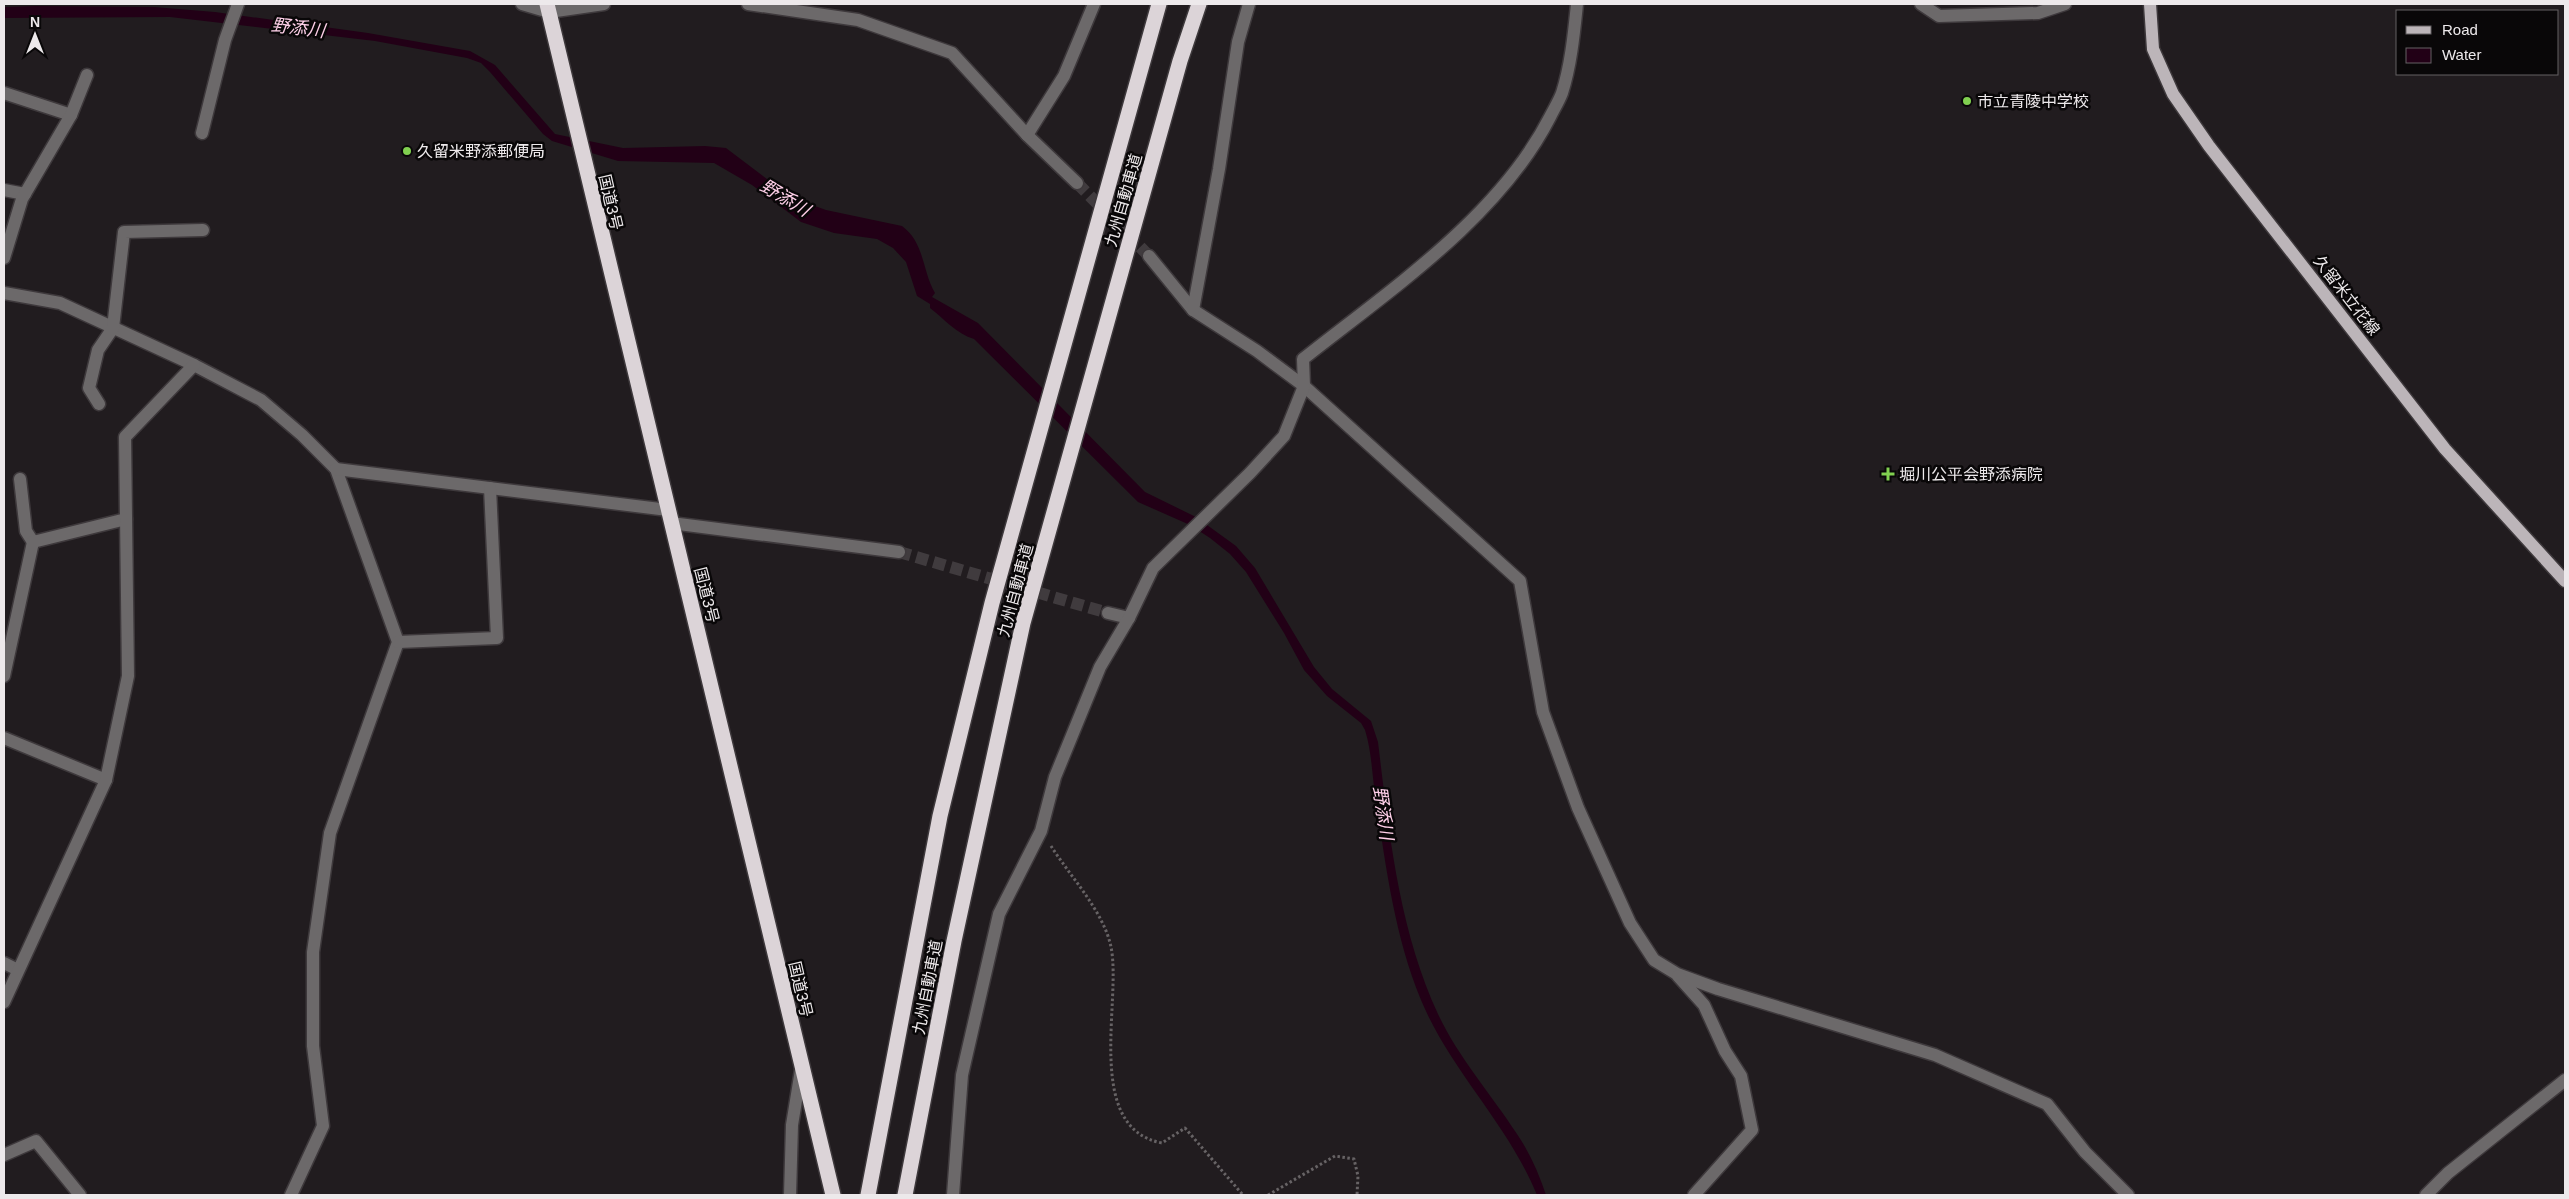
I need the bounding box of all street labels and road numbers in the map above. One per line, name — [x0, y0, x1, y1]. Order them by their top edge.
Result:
street label: 九州自動車道 — [1102, 152, 1145, 249]
street label: 国道3号 — [596, 172, 625, 232]
street label: 久留米立花線 — [2310, 252, 2383, 338]
street label: 九州自動車道 — [995, 542, 1036, 639]
street label: 国道3号 — [691, 565, 722, 625]
street label: 九州自動車道 — [910, 938, 945, 1036]
street label: 国道3号 — [786, 959, 815, 1019]

